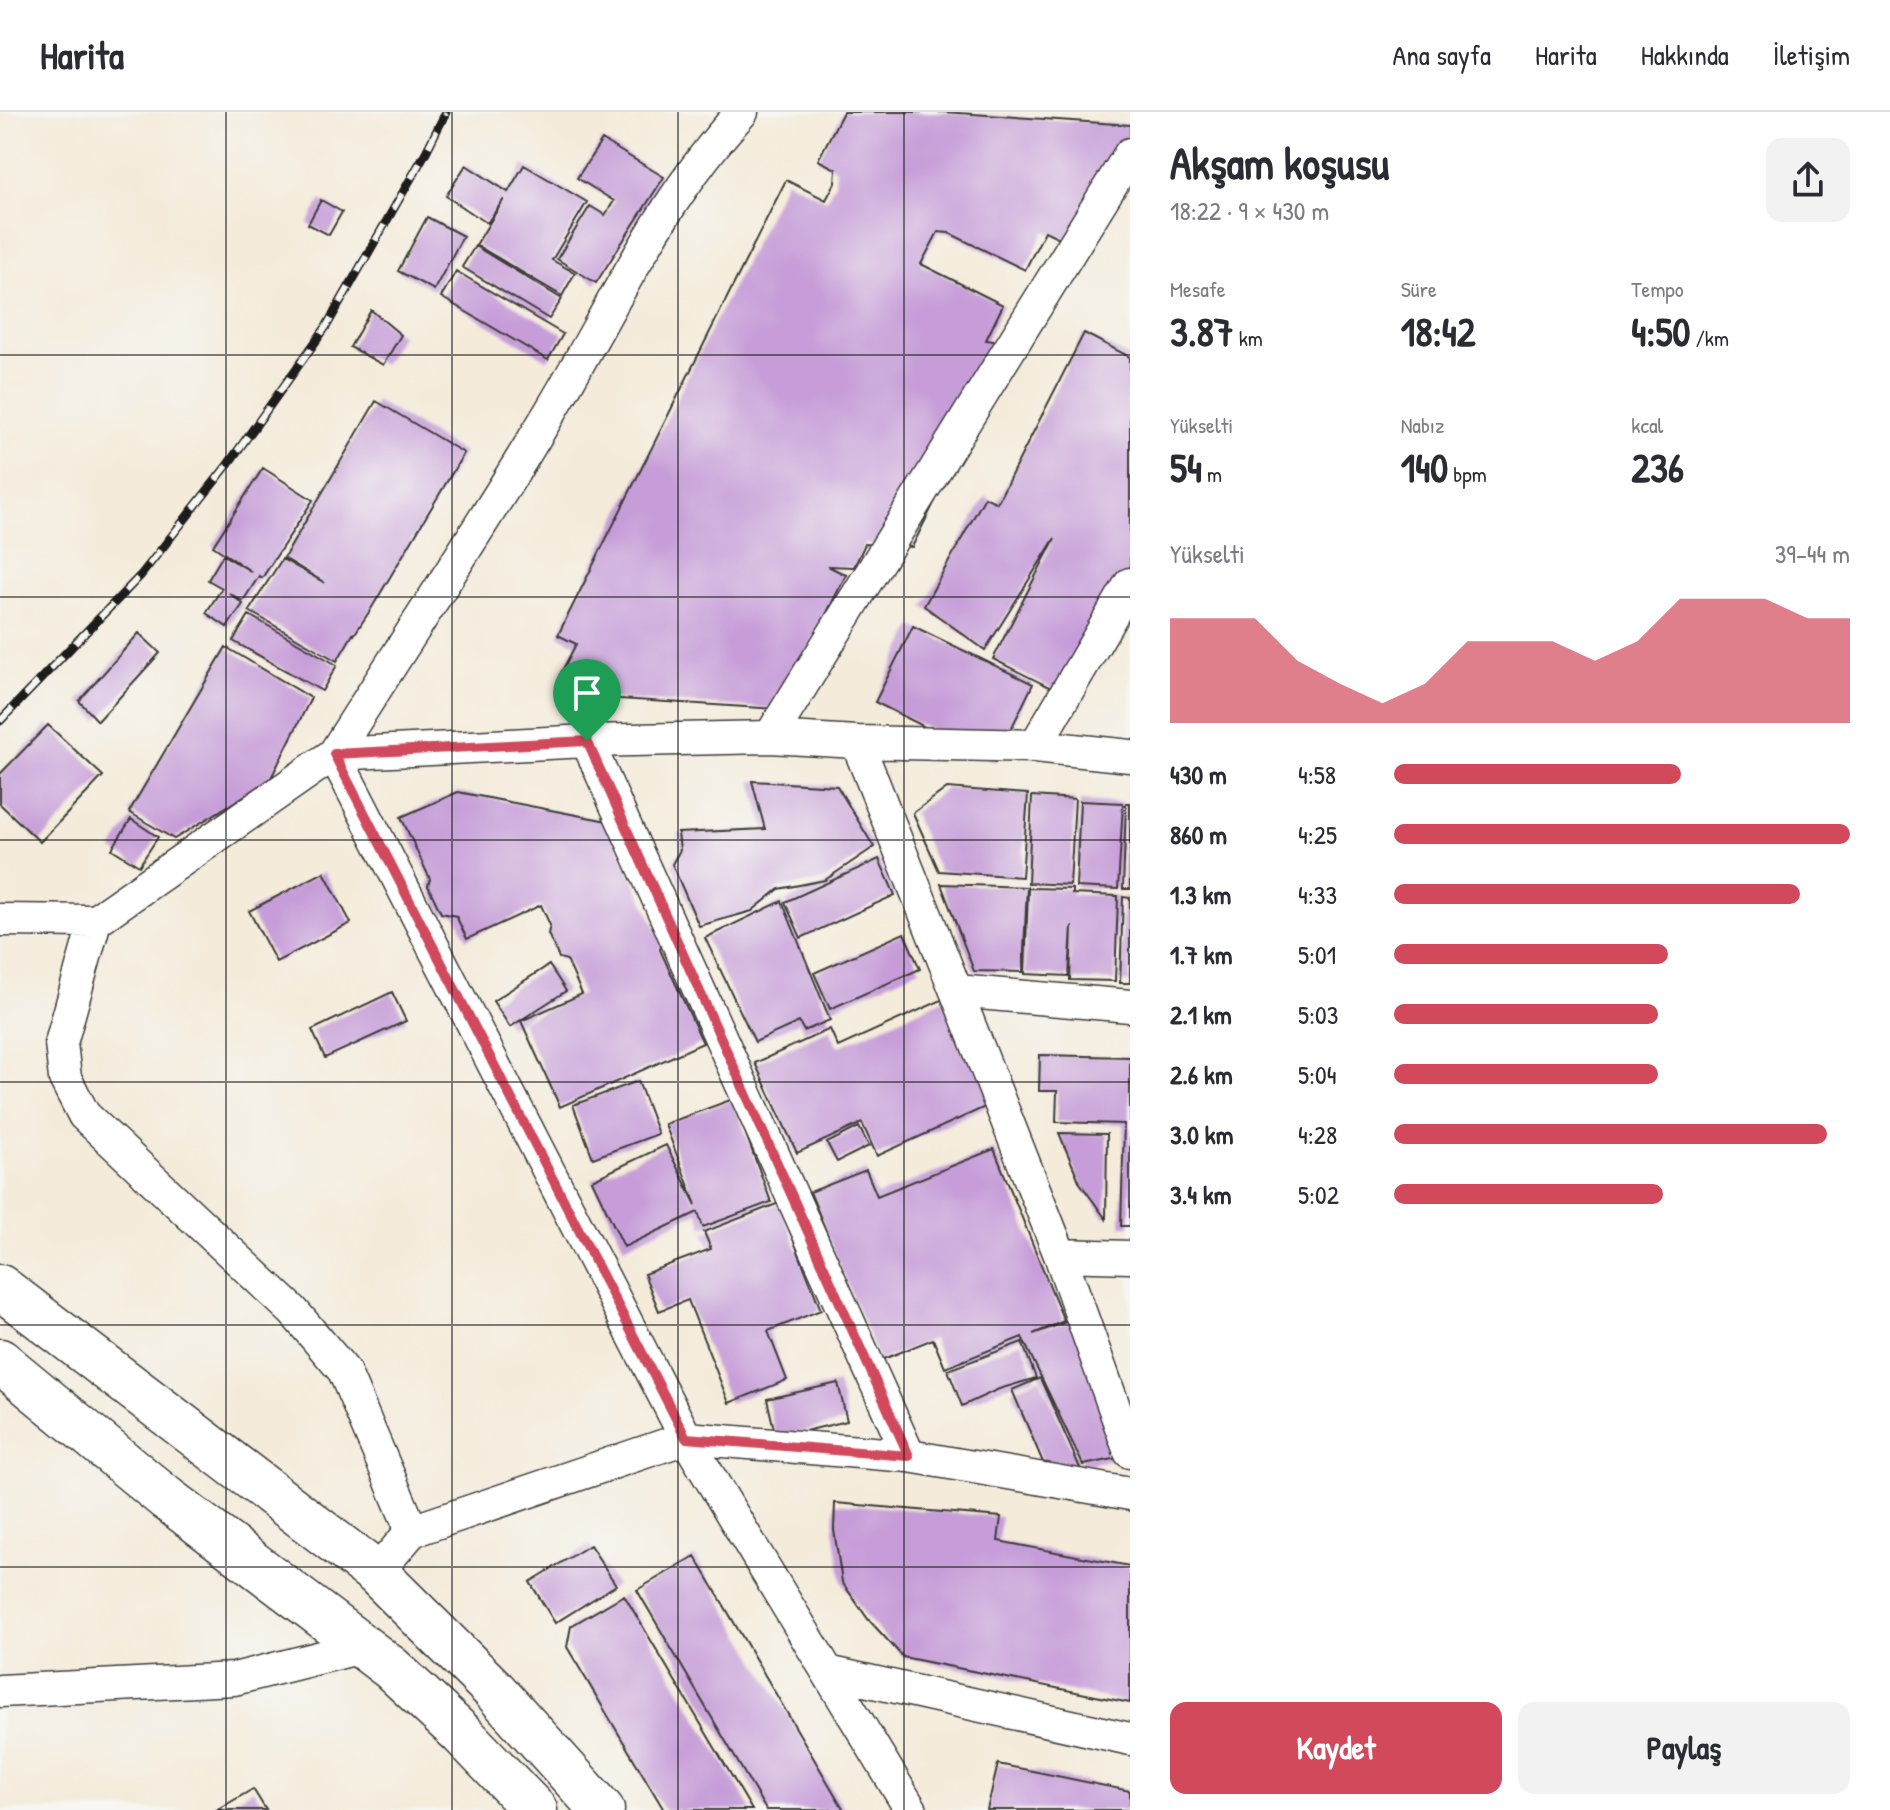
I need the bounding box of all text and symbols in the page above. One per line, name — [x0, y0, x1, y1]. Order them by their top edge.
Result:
text: Harita — [40, 29, 124, 81]
text: Ana sayfa — [1393, 36, 1491, 74]
text: Harita — [1535, 36, 1597, 74]
text: Hakkında — [1641, 36, 1729, 74]
text: İletişim — [1773, 36, 1850, 74]
text: Akşam koşusu — [1170, 133, 1389, 193]
button: share — [1766, 138, 1850, 222]
text: 18:22 · 9 × 430 m — [1170, 193, 1329, 228]
text: Mesafe — [1170, 274, 1226, 304]
text: Süre — [1401, 274, 1437, 304]
text: Tempo — [1631, 274, 1684, 304]
text: 3.87 — [1170, 304, 1234, 358]
text: 18:42 — [1401, 304, 1476, 358]
text: 4:50 — [1631, 304, 1690, 358]
text: km — [1234, 323, 1263, 353]
text: /km — [1690, 323, 1729, 353]
text: Yükselti — [1170, 410, 1233, 440]
text: Nabız — [1401, 410, 1444, 440]
text: kcal — [1631, 410, 1663, 440]
text: 54 — [1170, 440, 1202, 494]
text: 140 — [1401, 440, 1448, 494]
text: 236 — [1631, 440, 1684, 494]
text: m — [1202, 459, 1222, 489]
text: bpm — [1448, 459, 1487, 489]
text: Yükselti — [1170, 536, 1245, 571]
text: 39–44 m — [1775, 536, 1850, 571]
pin — [553, 659, 621, 741]
icon: arrive — [565, 671, 609, 715]
text: 430 m — [1170, 757, 1227, 792]
text: 4:58 — [1298, 757, 1336, 792]
text: 860 m — [1170, 817, 1227, 852]
text: 4:25 — [1298, 817, 1337, 852]
text: 1.3 km — [1170, 877, 1231, 912]
text: 4:33 — [1298, 877, 1337, 912]
text: 1.7 km — [1170, 937, 1232, 972]
text: 5:01 — [1298, 937, 1336, 972]
text: 2.1 km — [1170, 997, 1232, 1032]
text: 5:03 — [1298, 997, 1338, 1032]
text: 2.6 km — [1170, 1057, 1233, 1092]
text: 5:04 — [1298, 1057, 1336, 1092]
text: 3.0 km — [1170, 1117, 1233, 1152]
text: 4:28 — [1298, 1117, 1337, 1152]
text: 3.4 km — [1170, 1177, 1231, 1212]
text: 5:02 — [1298, 1177, 1339, 1212]
button: Kaydet — [1170, 1702, 1502, 1794]
button: Paylaş — [1518, 1702, 1850, 1794]

